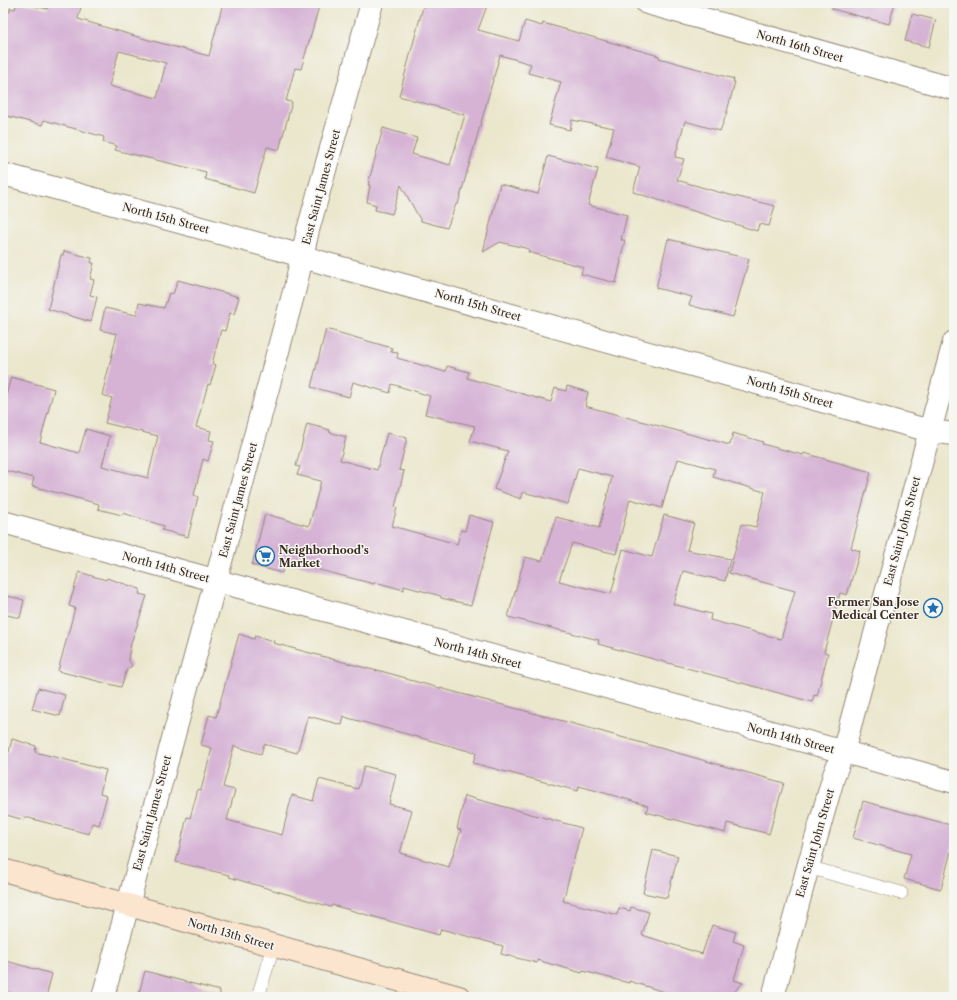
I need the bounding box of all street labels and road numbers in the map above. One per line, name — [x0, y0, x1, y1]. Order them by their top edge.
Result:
street label: North 16th Street — [755, 27, 845, 65]
street label: East Saint James Street — [299, 128, 343, 246]
street label: North 15th Street — [121, 200, 211, 236]
street label: North 15th Street — [433, 286, 523, 324]
street label: North 15th Street — [745, 373, 835, 411]
street label: East Saint James Street — [216, 441, 260, 559]
street label: East Saint John Street — [881, 475, 923, 587]
street label: North 14th Street — [121, 549, 211, 585]
street label: North 14th Street — [433, 635, 523, 671]
street label: North 14th Street — [746, 720, 836, 756]
street label: East Saint James Street — [130, 754, 174, 872]
street label: East Saint John Street — [793, 787, 837, 899]
street label: North 13th Street — [186, 915, 276, 953]

